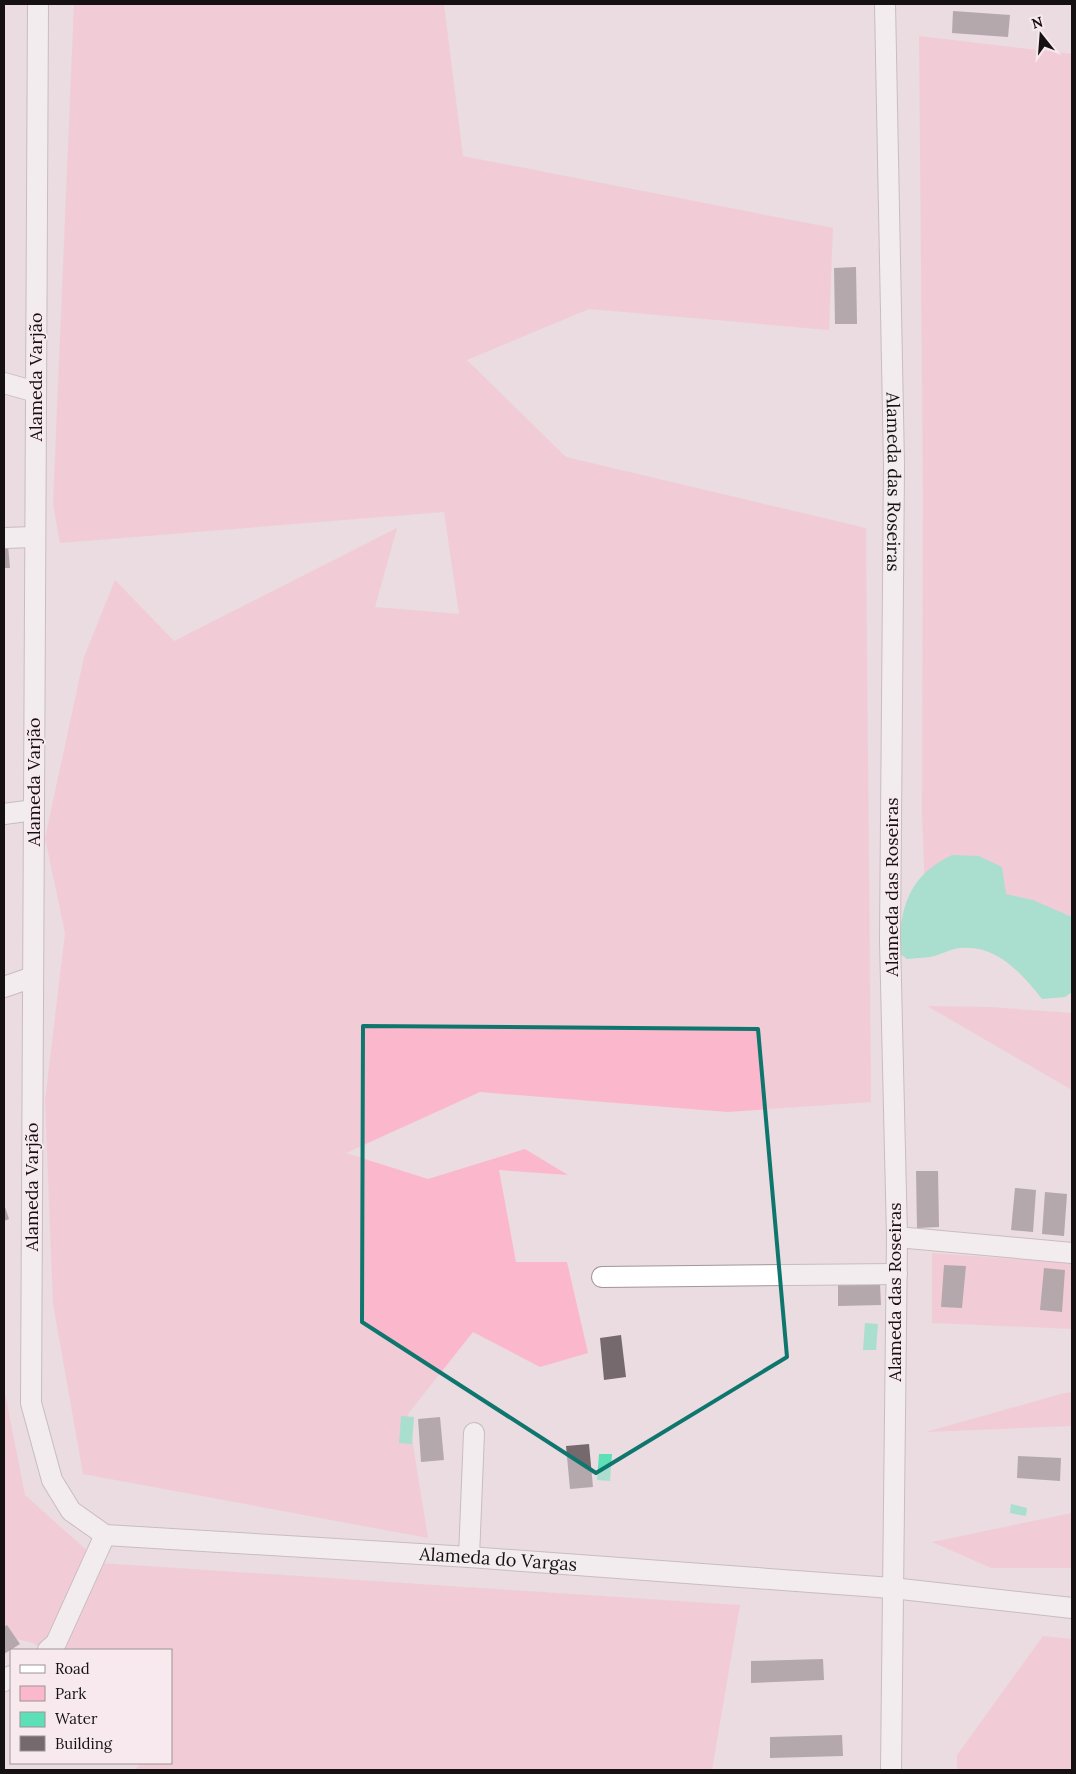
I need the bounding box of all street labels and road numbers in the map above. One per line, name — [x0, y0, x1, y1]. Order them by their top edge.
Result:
street label: Alameda Varjão — [24, 313, 47, 442]
street label: Alameda das Roseiras — [882, 391, 906, 572]
street label: Alameda Varjão — [22, 718, 45, 847]
street label: Alameda das Roseiras — [880, 797, 903, 978]
street label: Alameda Varjão — [20, 1123, 43, 1252]
street label: Alameda das Roseiras — [883, 1202, 906, 1383]
street label: Alameda do Vargas — [418, 1542, 578, 1576]

